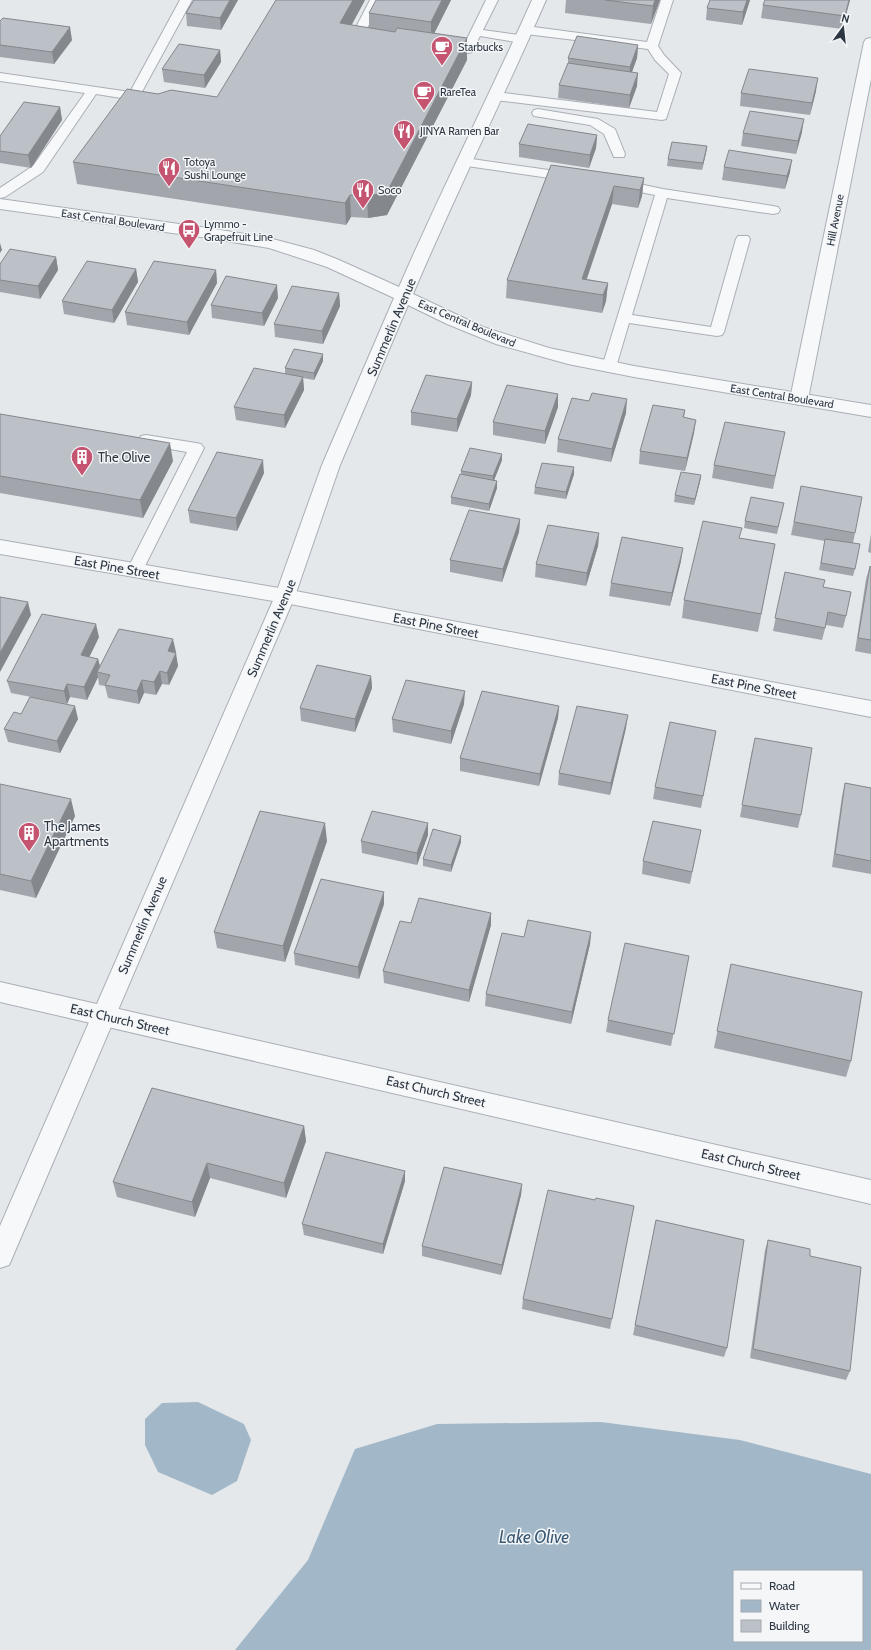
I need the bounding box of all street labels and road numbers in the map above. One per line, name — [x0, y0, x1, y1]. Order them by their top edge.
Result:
street label: Hill Avenue — [823, 193, 847, 247]
street label: East Central Boulevard — [60, 206, 166, 234]
street label: Summerlin Avenue — [363, 275, 419, 379]
street label: East Central Boulevard — [416, 296, 518, 350]
street label: East Central Boulevard — [729, 381, 835, 411]
street label: East Pine Street — [73, 552, 162, 582]
street label: Summerlin Avenue — [243, 576, 299, 680]
street label: East Pine Street — [392, 609, 481, 641]
street label: East Pine Street — [710, 670, 799, 702]
street label: Summerlin Avenue — [114, 873, 170, 977]
street label: East Church Street — [69, 1000, 172, 1038]
street label: East Church Street — [385, 1072, 488, 1110]
street label: East Church Street — [700, 1145, 803, 1183]

